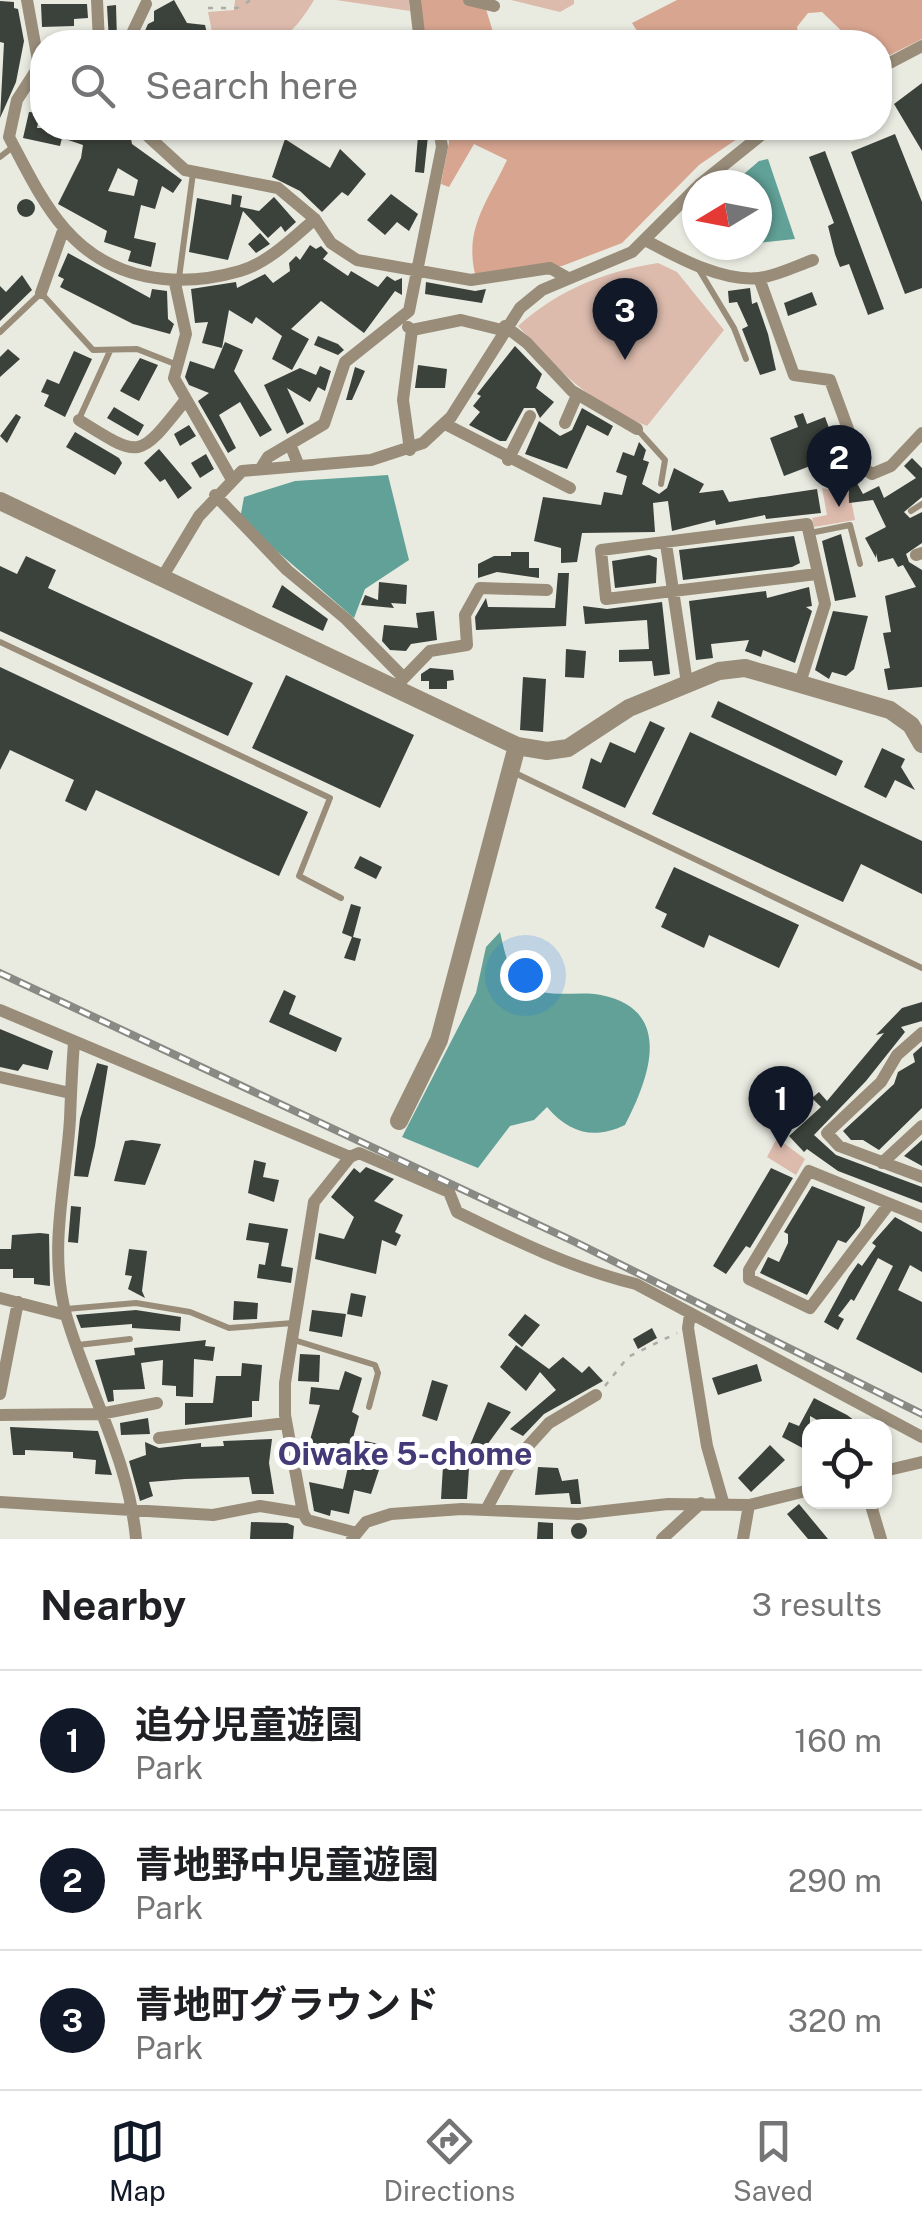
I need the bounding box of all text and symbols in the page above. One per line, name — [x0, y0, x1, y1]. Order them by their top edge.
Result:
search box — [30, 30, 892, 140]
icon: search — [65, 58, 120, 113]
text: Search here — [145, 63, 358, 108]
north arrow — [682, 170, 772, 260]
pin: 3 — [592, 278, 658, 360]
pin: 2 — [806, 424, 872, 507]
your location — [500, 950, 551, 1001]
pin: 1 — [748, 1066, 814, 1148]
map controls — [802, 1419, 892, 1509]
button: locate — [802, 1419, 892, 1509]
district label: Oiwake 5-chome — [278, 1435, 532, 1472]
text: Nearby — [40, 1580, 186, 1629]
text: 3 results — [752, 1586, 882, 1623]
text: 追分児童遊園 — [135, 1702, 363, 1747]
text: 1 — [66, 1722, 79, 1759]
text: 160 m — [794, 1722, 882, 1759]
text: Park — [135, 1749, 203, 1786]
text: 青地野中児童遊園 — [135, 1842, 439, 1887]
text: 2 — [62, 1862, 83, 1899]
text: 290 m — [788, 1862, 882, 1899]
text: Park — [135, 1889, 203, 1926]
text: 青地町グラウンド — [135, 1982, 439, 2027]
text: 3 — [62, 2002, 83, 2039]
text: 320 m — [788, 2002, 882, 2039]
text: Park — [135, 2029, 203, 2066]
tab: Map — [109, 2114, 166, 2207]
tab: Directions — [384, 2114, 515, 2207]
tab: Saved — [733, 2114, 813, 2207]

